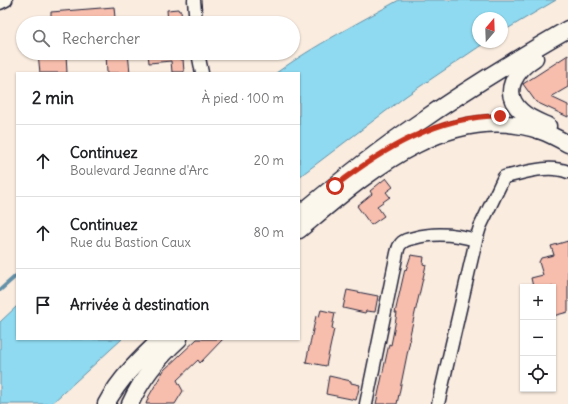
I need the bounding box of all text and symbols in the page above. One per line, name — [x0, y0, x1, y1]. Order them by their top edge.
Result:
north arrow — [472, 12, 508, 48]
search box — [16, 16, 300, 60]
icon: search — [30, 27, 52, 49]
text: Rechercher — [62, 29, 140, 48]
text: 2 min — [32, 87, 74, 109]
text: À pied · 100 m — [202, 90, 284, 107]
route end — [491, 107, 509, 125]
text: Continuez — [70, 143, 138, 162]
icon: ahead — [32, 150, 54, 172]
text: 20 m — [254, 152, 284, 169]
text: Boulevard Jeanne d'Arc — [70, 162, 209, 179]
route start — [326, 177, 344, 195]
text: Continuez — [70, 215, 138, 234]
icon: ahead — [32, 222, 54, 244]
text: 80 m — [253, 224, 284, 241]
text: Rue du Bastion Caux — [70, 234, 191, 251]
map controls — [520, 284, 556, 392]
button: + — [520, 284, 556, 320]
icon: arrive — [32, 294, 54, 316]
text: Arrivée à destination — [70, 295, 209, 314]
button: − — [520, 320, 556, 356]
button: locate — [520, 356, 556, 392]

